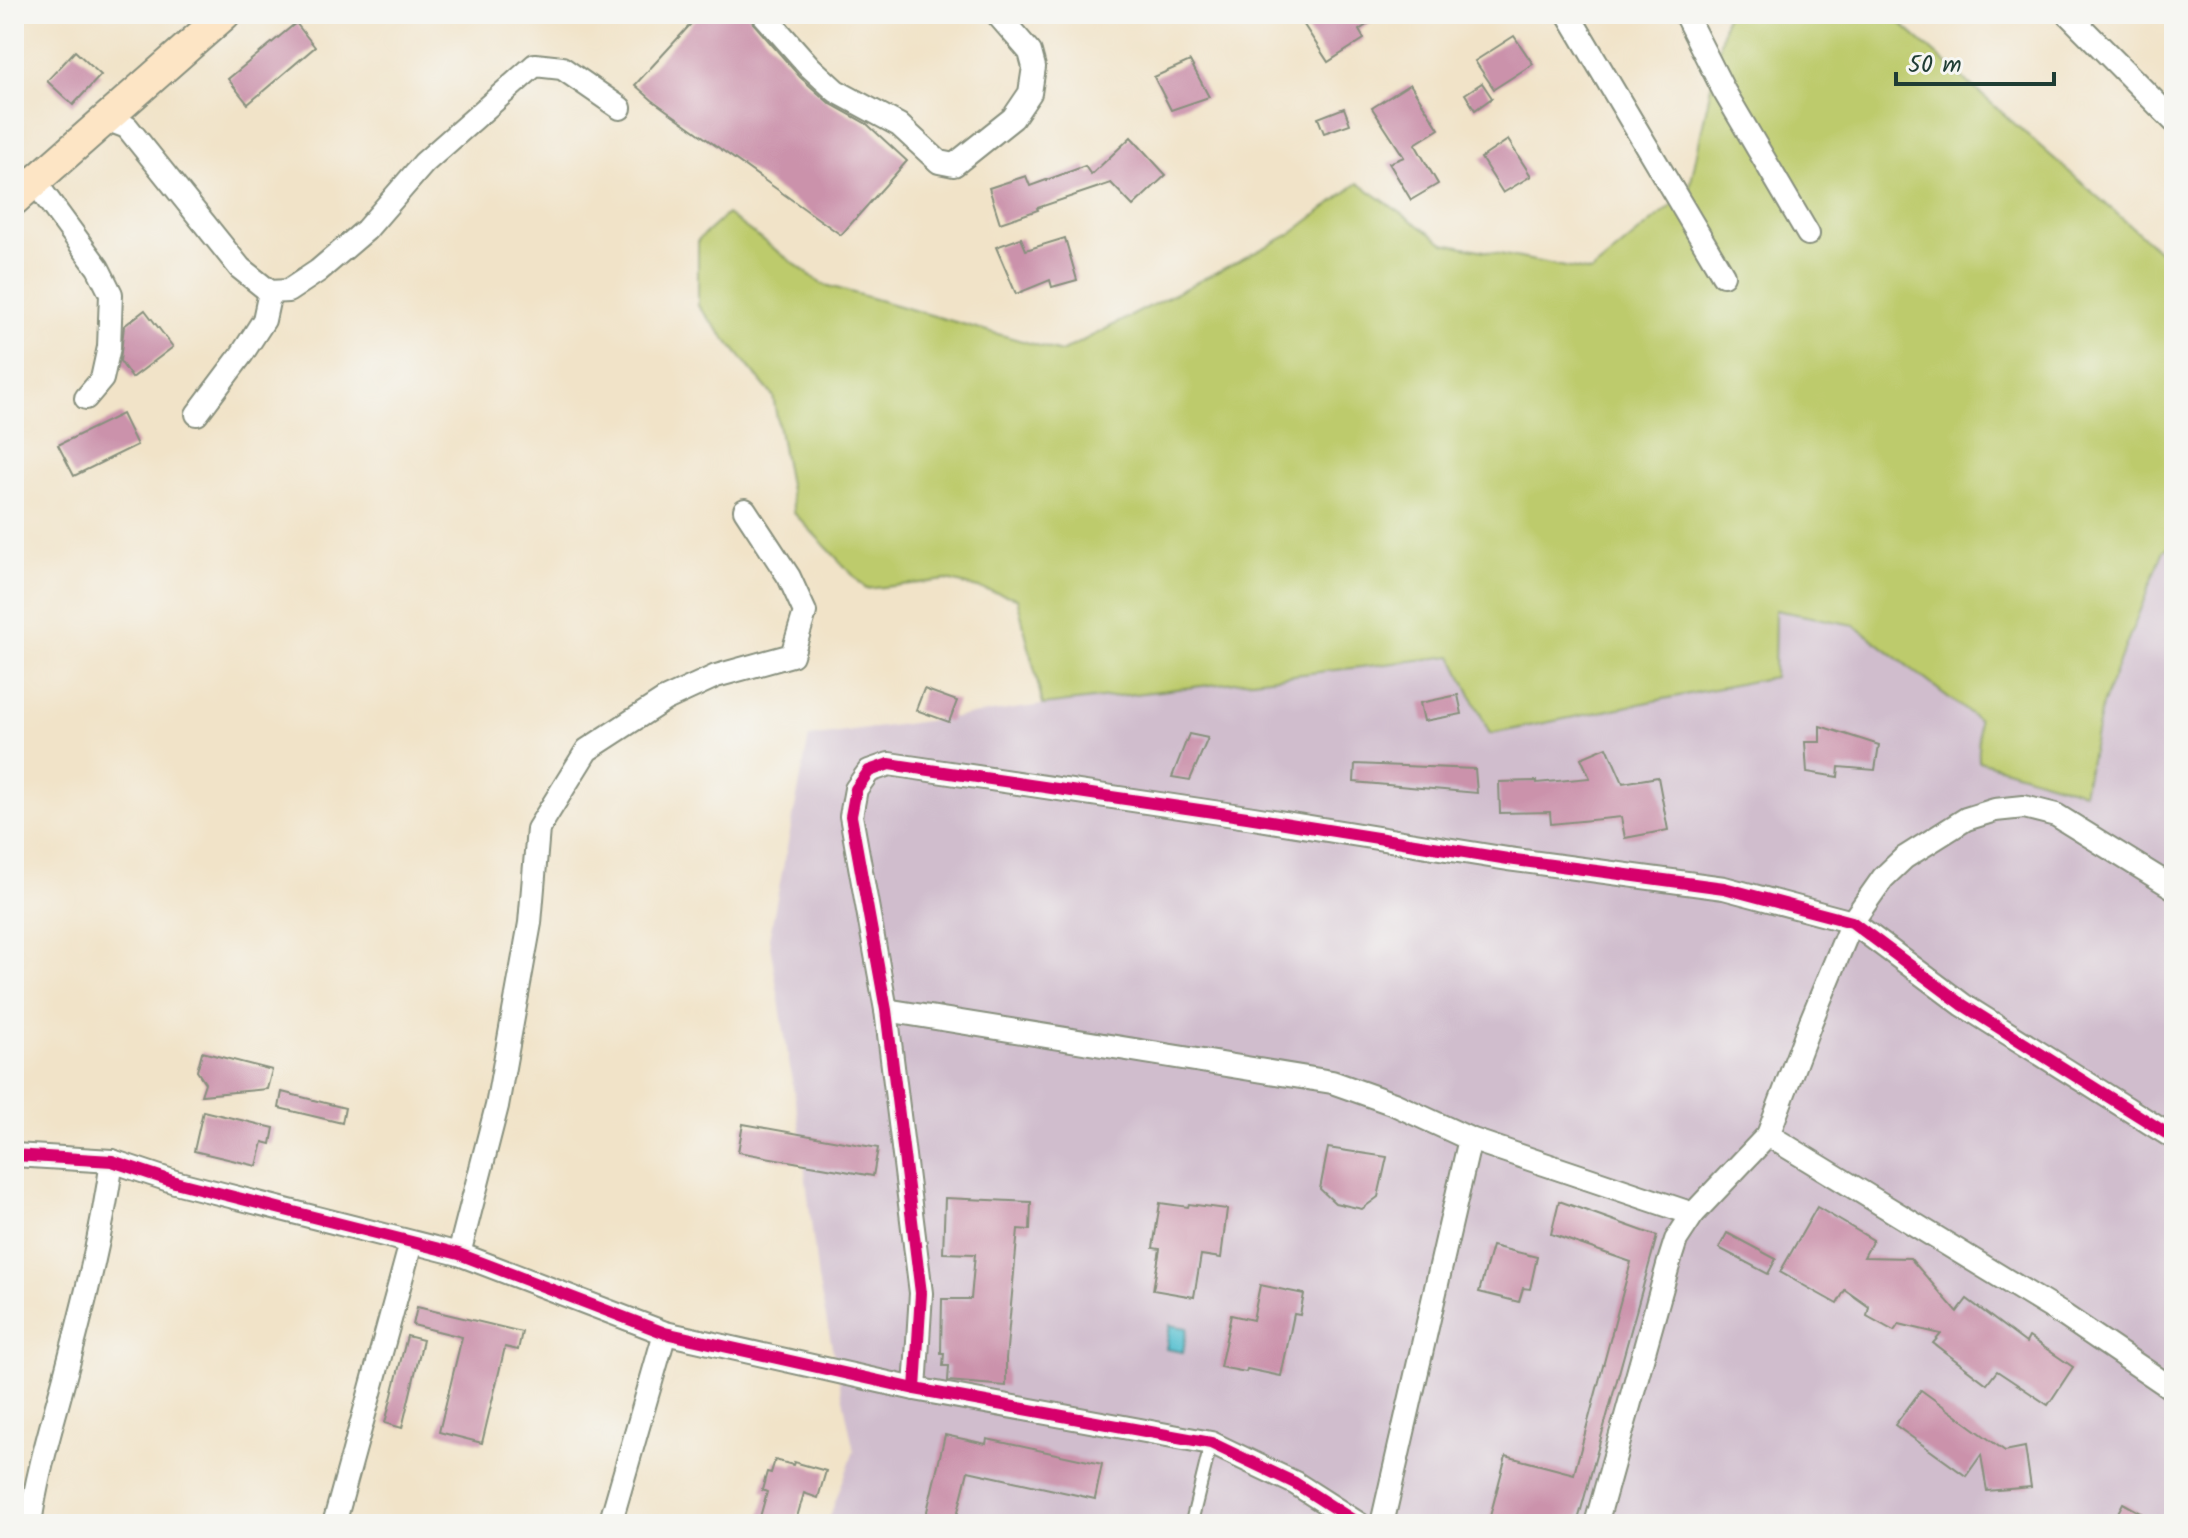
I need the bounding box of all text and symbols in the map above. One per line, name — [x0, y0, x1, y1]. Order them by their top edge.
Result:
scale bar — [1896, 36, 2054, 86]
text: 50 m — [1908, 46, 1962, 85]

